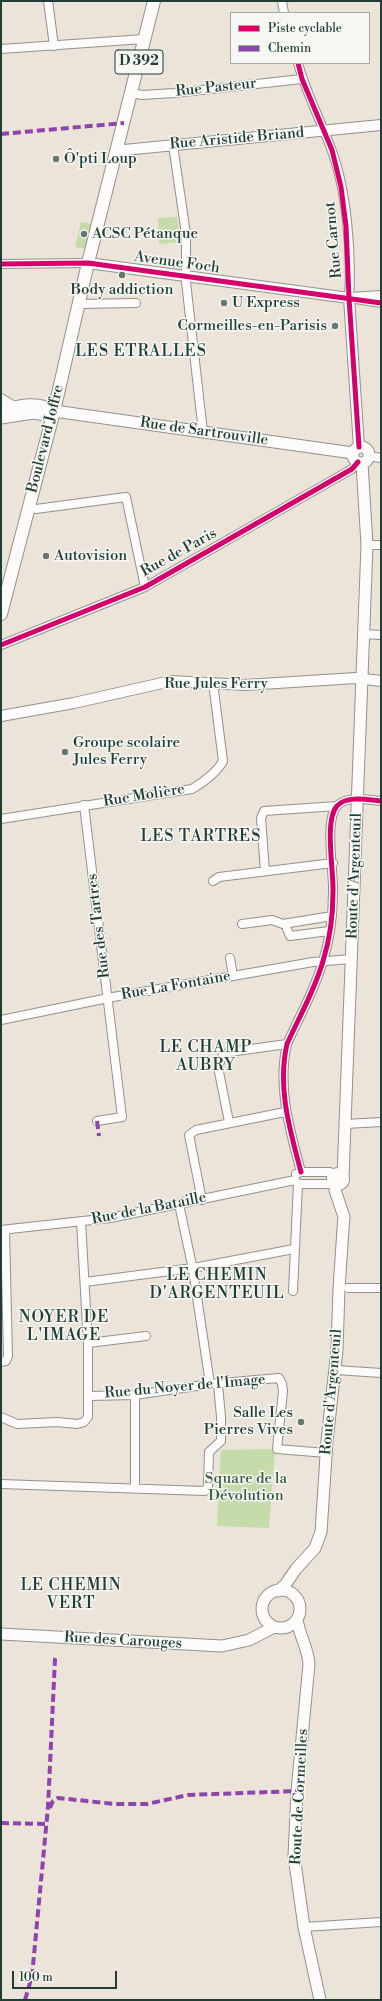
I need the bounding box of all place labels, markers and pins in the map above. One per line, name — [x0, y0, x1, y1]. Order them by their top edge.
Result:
place label: Ô'pti Loup — [64, 150, 137, 168]
marker: Ô'pti Loup — [51, 154, 61, 164]
place label: ACSC Pétanque — [92, 225, 198, 243]
marker: ACSC Pétanque — [79, 229, 89, 239]
marker: Body addiction — [117, 270, 127, 280]
place label: Body addiction — [71, 281, 173, 299]
place label: U Express — [232, 294, 300, 312]
marker: U Express — [219, 298, 229, 308]
place label: Cormeilles-en-Parisis — [178, 317, 327, 335]
marker: Cormeilles-en-Parisis — [330, 321, 340, 331]
place label: Autovision — [54, 547, 127, 565]
marker: Autovision — [41, 551, 51, 561]
place label: Groupe scolaire Jules Ferry — [73, 734, 180, 769]
marker: Groupe scolaire Jules Ferry — [60, 747, 70, 757]
place label: Salle Les Pierres Vives — [204, 1404, 293, 1439]
marker: Salle Les Pierres Vives — [296, 1417, 306, 1427]

